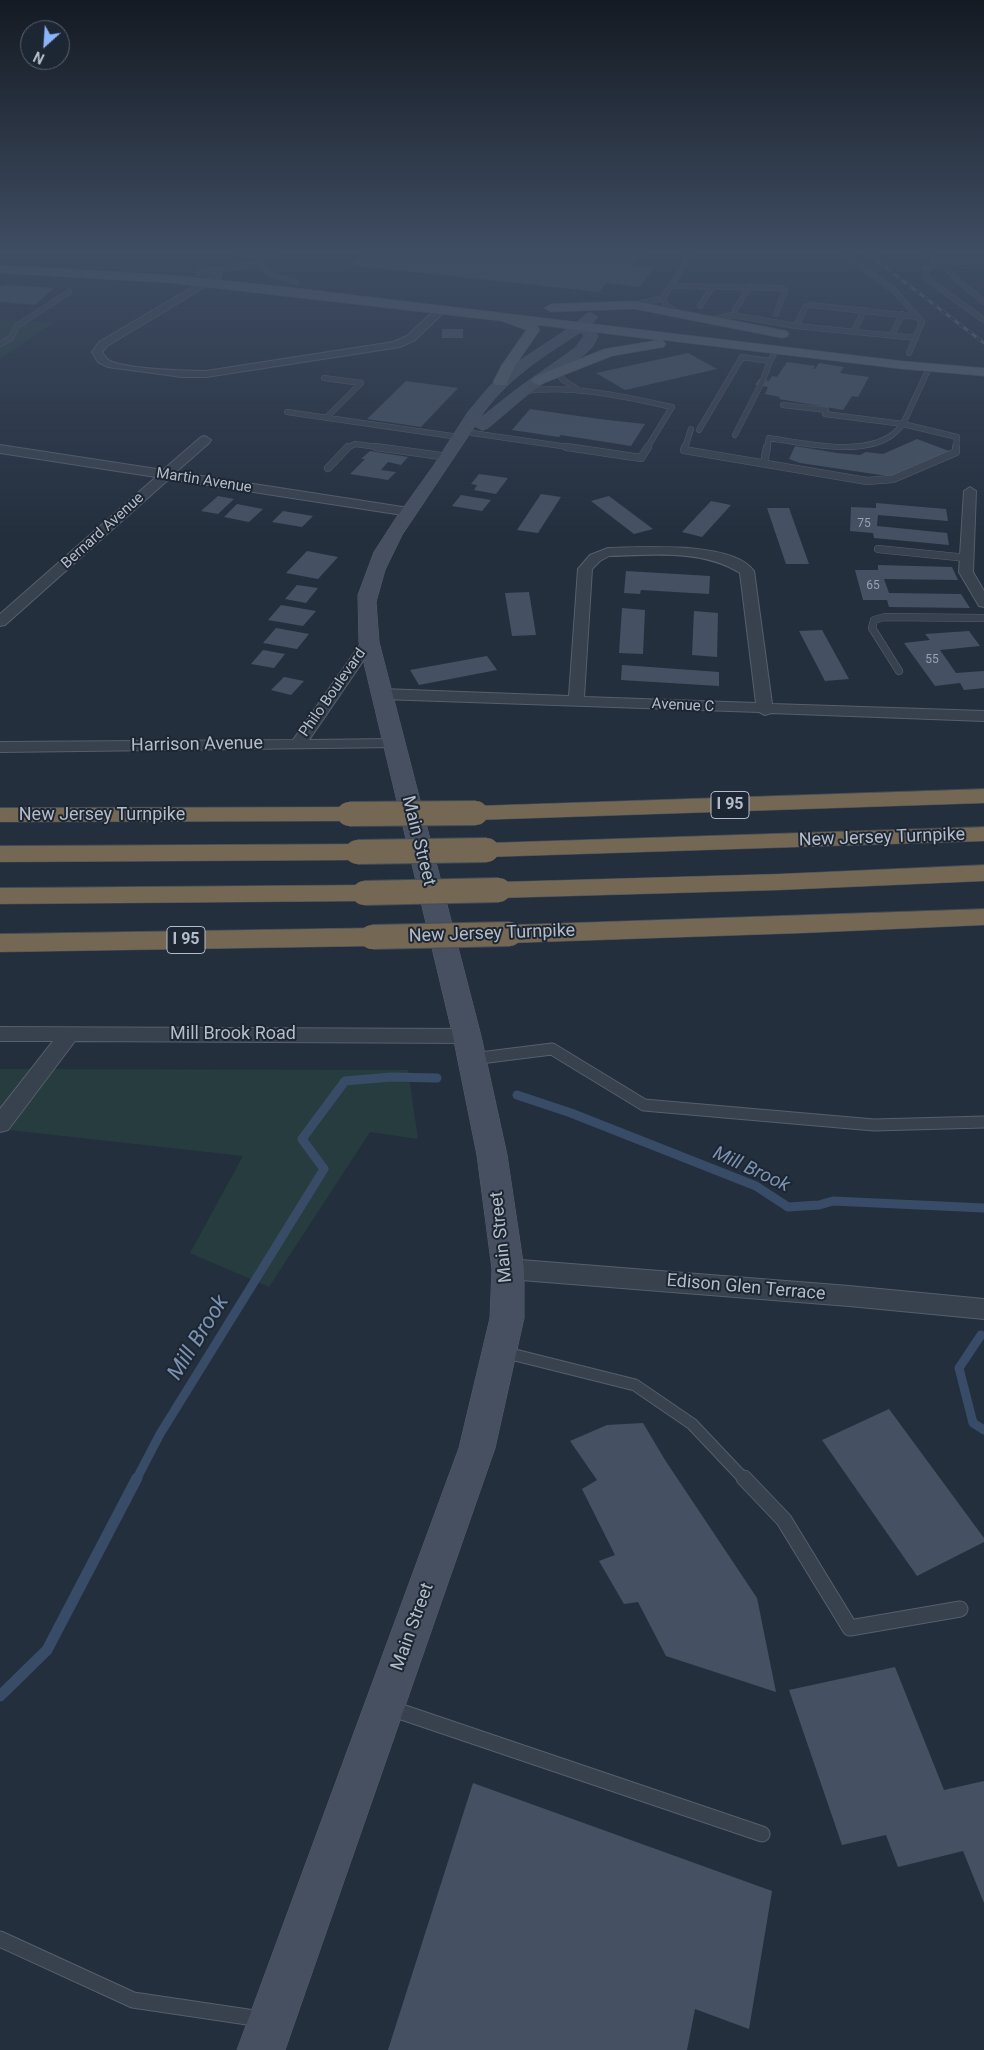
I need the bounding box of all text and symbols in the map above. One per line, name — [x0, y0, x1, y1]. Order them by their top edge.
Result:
north arrow — [20, 20, 70, 70]
text: N — [31, 48, 47, 67]
street label: Martin Avenue — [155, 465, 253, 497]
street label: Bernard Avenue — [58, 489, 148, 573]
house number: 75 — [857, 517, 871, 531]
house number: 65 — [866, 579, 880, 593]
street label: Philo Boulevard — [296, 645, 370, 741]
house number: 55 — [925, 653, 939, 667]
street label: Avenue C — [651, 695, 715, 717]
street label: Harrison Avenue — [131, 733, 263, 757]
road number: I 95 — [711, 792, 749, 818]
street label: Main Street — [396, 794, 440, 888]
street label: New Jersey Turnpike — [19, 804, 185, 826]
street label: New Jersey Turnpike — [798, 824, 966, 852]
street label: New Jersey Turnpike — [408, 920, 576, 948]
road number: I 95 — [167, 926, 205, 954]
street label: Mill Brook Road — [170, 1023, 296, 1045]
water label: Mill Brook — [709, 1142, 793, 1198]
street label: Main Street — [486, 1190, 518, 1284]
street label: Edison Glen Terrace — [666, 1270, 826, 1306]
water label: Mill Brook — [163, 1291, 235, 1385]
street label: Main Street — [387, 1580, 439, 1674]

